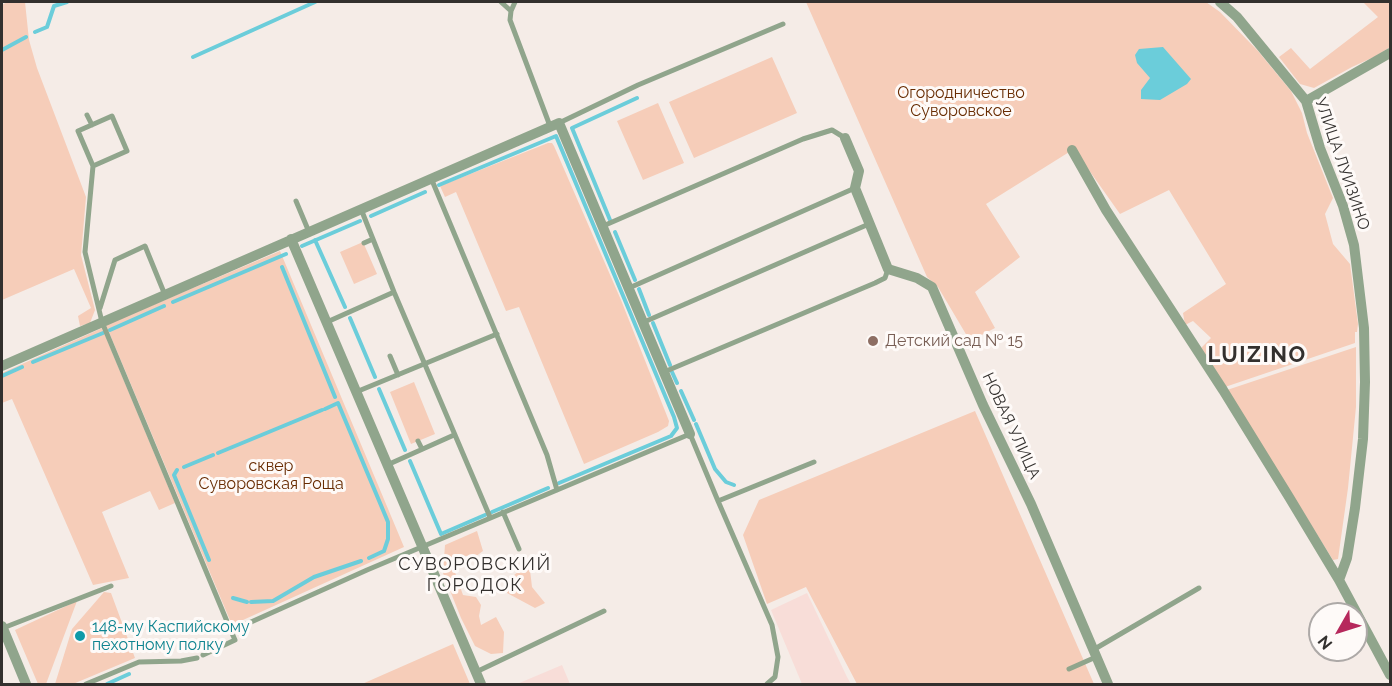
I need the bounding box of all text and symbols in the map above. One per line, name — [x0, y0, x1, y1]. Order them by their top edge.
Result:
park label: Огородничество Суворовское — [897, 83, 1025, 121]
street label: УЛИЦА ЛУИЗИНО — [1310, 95, 1374, 233]
place label: Детский сад № 15 — [885, 331, 1023, 351]
marker: Детский сад № 15 — [866, 334, 880, 348]
district label: LUIZINO — [1207, 342, 1307, 368]
street label: НОВАЯ УЛИЦА — [978, 370, 1044, 482]
park label: сквер Суворовская Роща — [198, 456, 344, 494]
district label: СУВОРОВСКИЙ ГОРОДОК — [398, 554, 552, 596]
north arrow — [1308, 602, 1368, 662]
place label: 148-му Каспийскому пехотному полку — [92, 617, 250, 655]
marker: 148-му Каспийскому пехотному полку — [73, 629, 87, 643]
text: N — [1314, 632, 1336, 653]

